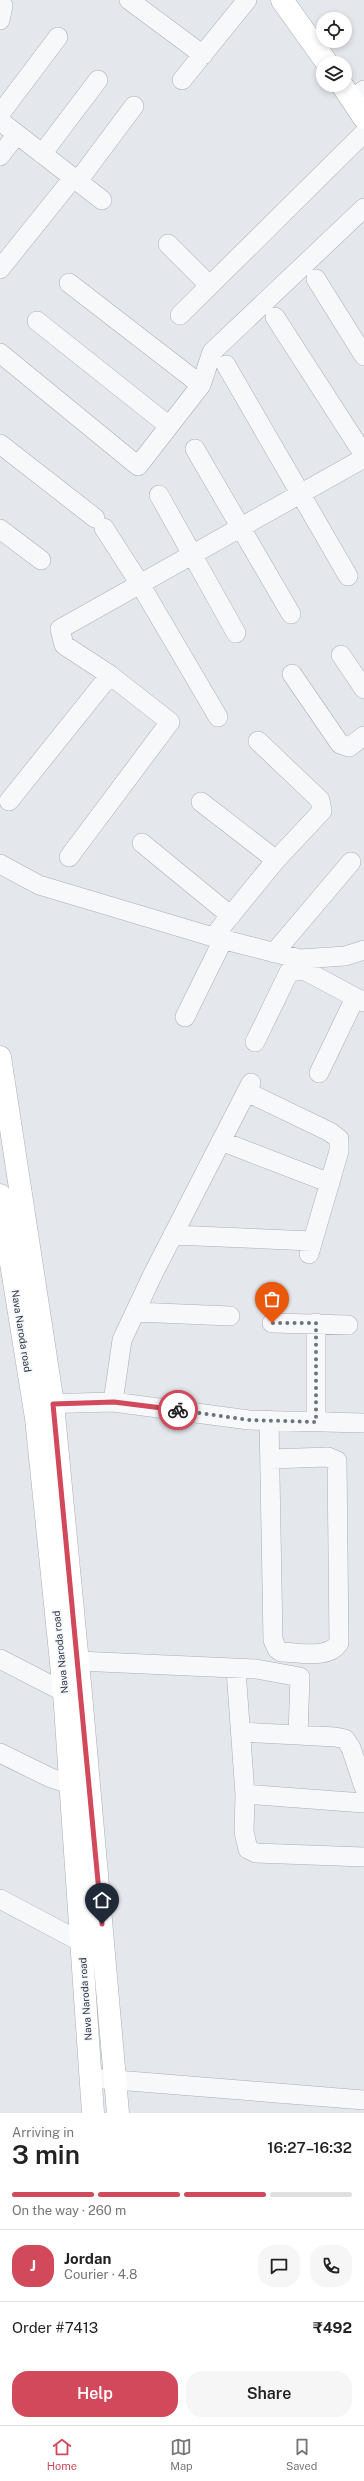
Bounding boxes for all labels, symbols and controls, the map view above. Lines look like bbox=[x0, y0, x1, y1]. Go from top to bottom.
map controls bbox=[316, 12, 352, 92]
button: locate bbox=[316, 12, 352, 48]
button: layers bbox=[316, 56, 352, 92]
pin bbox=[255, 1282, 289, 1323]
icon: bag bbox=[261, 1288, 283, 1310]
street label: Nava Naroda road bbox=[10, 1289, 34, 1373]
courier bbox=[158, 1390, 198, 1430]
icon: bike bbox=[167, 1399, 189, 1421]
street label: Nava Naroda road bbox=[50, 1610, 70, 1694]
pin bbox=[85, 1883, 119, 1924]
icon: home bbox=[91, 1889, 113, 1911]
street label: Nava Naroda road bbox=[76, 1957, 94, 2041]
text: Arriving in bbox=[12, 2125, 74, 2140]
text: 3 min bbox=[12, 2139, 80, 2170]
text: 16:27–16:32 bbox=[267, 2139, 352, 2156]
text: On the way · 260 m bbox=[12, 2203, 126, 2218]
button: chat bbox=[258, 2245, 300, 2287]
button: phone bbox=[310, 2245, 352, 2287]
text: Jordan bbox=[64, 2250, 111, 2267]
text: J bbox=[30, 2257, 36, 2274]
text: Courier · 4.8 bbox=[64, 2267, 137, 2282]
text: Order #7413 bbox=[12, 2319, 98, 2336]
text: ₹492 bbox=[313, 2319, 352, 2336]
button: Help bbox=[12, 2371, 178, 2417]
button: Share bbox=[186, 2371, 352, 2417]
tab: Home bbox=[47, 2436, 77, 2472]
tab: Map bbox=[170, 2436, 193, 2472]
tab: Saved bbox=[286, 2436, 317, 2472]

